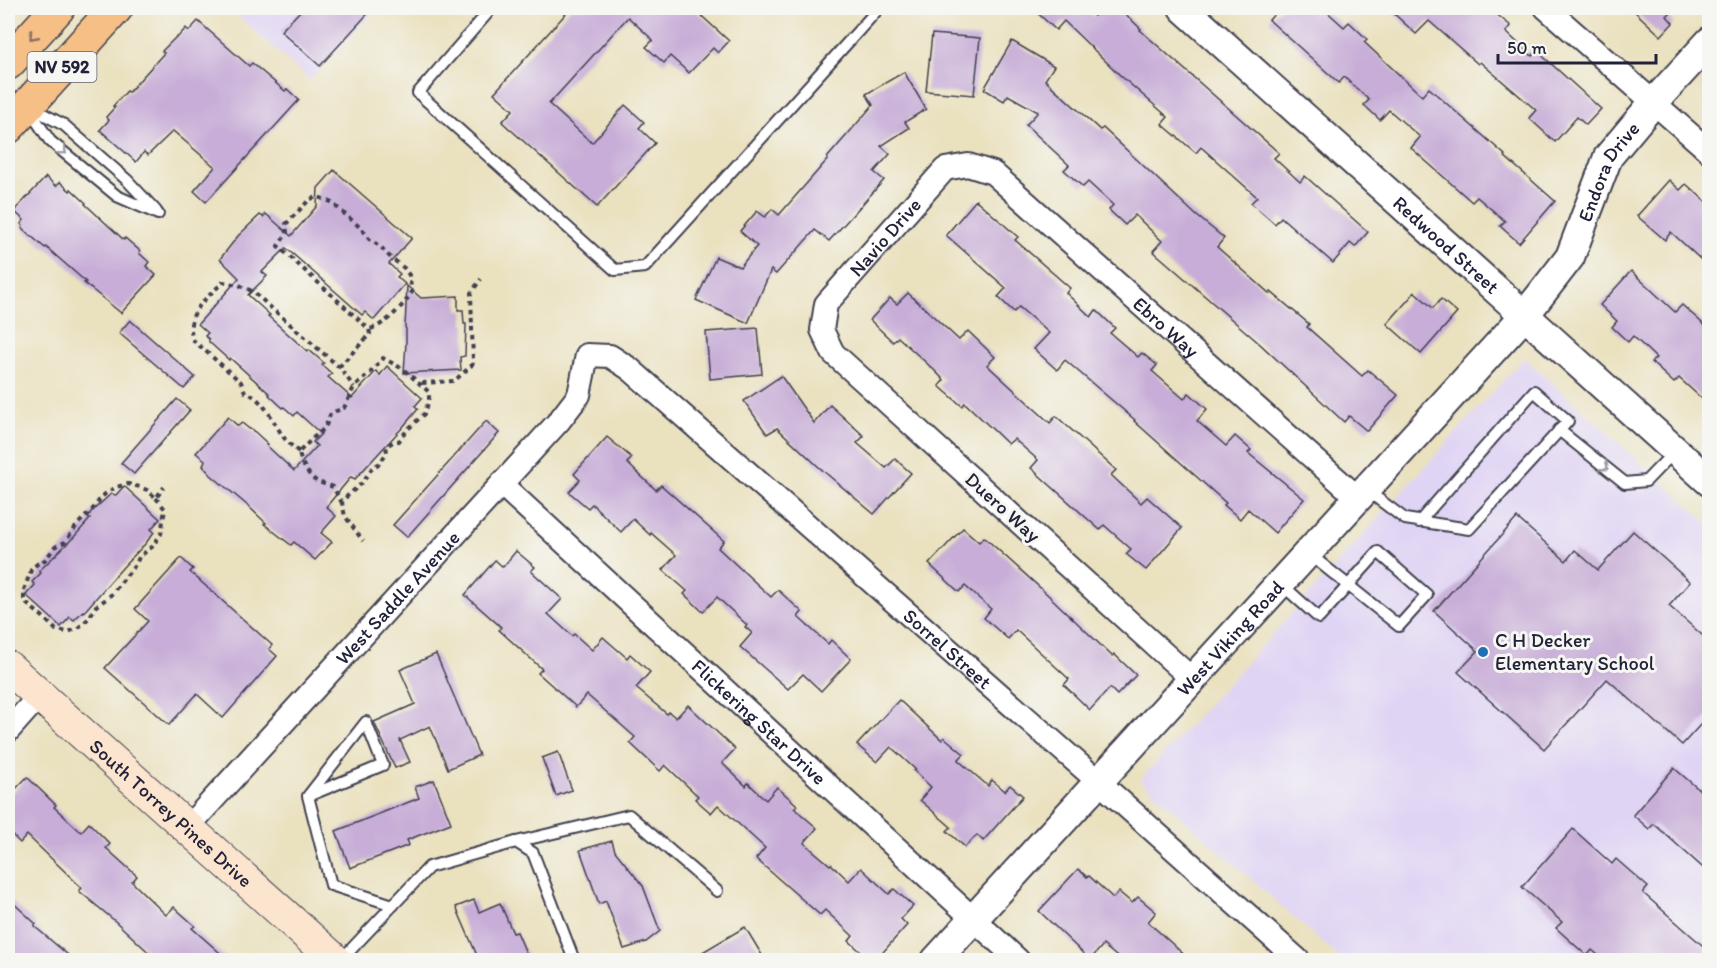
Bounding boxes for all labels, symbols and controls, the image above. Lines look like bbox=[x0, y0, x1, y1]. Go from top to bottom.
scale bar bbox=[1498, 27, 1656, 65]
one-way arrow bbox=[29, 29, 40, 39]
text: 50 m bbox=[1507, 37, 1547, 59]
road number: NV 592 bbox=[28, 52, 97, 82]
street label: Endora Drive bbox=[1573, 117, 1644, 225]
one-way arrow bbox=[56, 144, 67, 155]
street label: Redwood Street bbox=[1388, 191, 1504, 299]
street label: Navio Drive bbox=[844, 193, 926, 281]
street label: Ebro Way bbox=[1128, 291, 1204, 363]
one-way arrow bbox=[1598, 459, 1609, 470]
street label: Duero Way bbox=[960, 467, 1046, 548]
street label: West Saddle Avenue bbox=[330, 526, 465, 670]
street label: West Viking Road bbox=[1171, 575, 1289, 701]
street label: Sorrel Street bbox=[898, 603, 997, 694]
place label: C H Decker Elementary School bbox=[1495, 628, 1655, 675]
marker: C H Decker Elementary School bbox=[1476, 645, 1490, 659]
street label: Flickering Star Drive bbox=[687, 654, 832, 790]
street label: South Torrey Pines Drive bbox=[85, 734, 257, 892]

